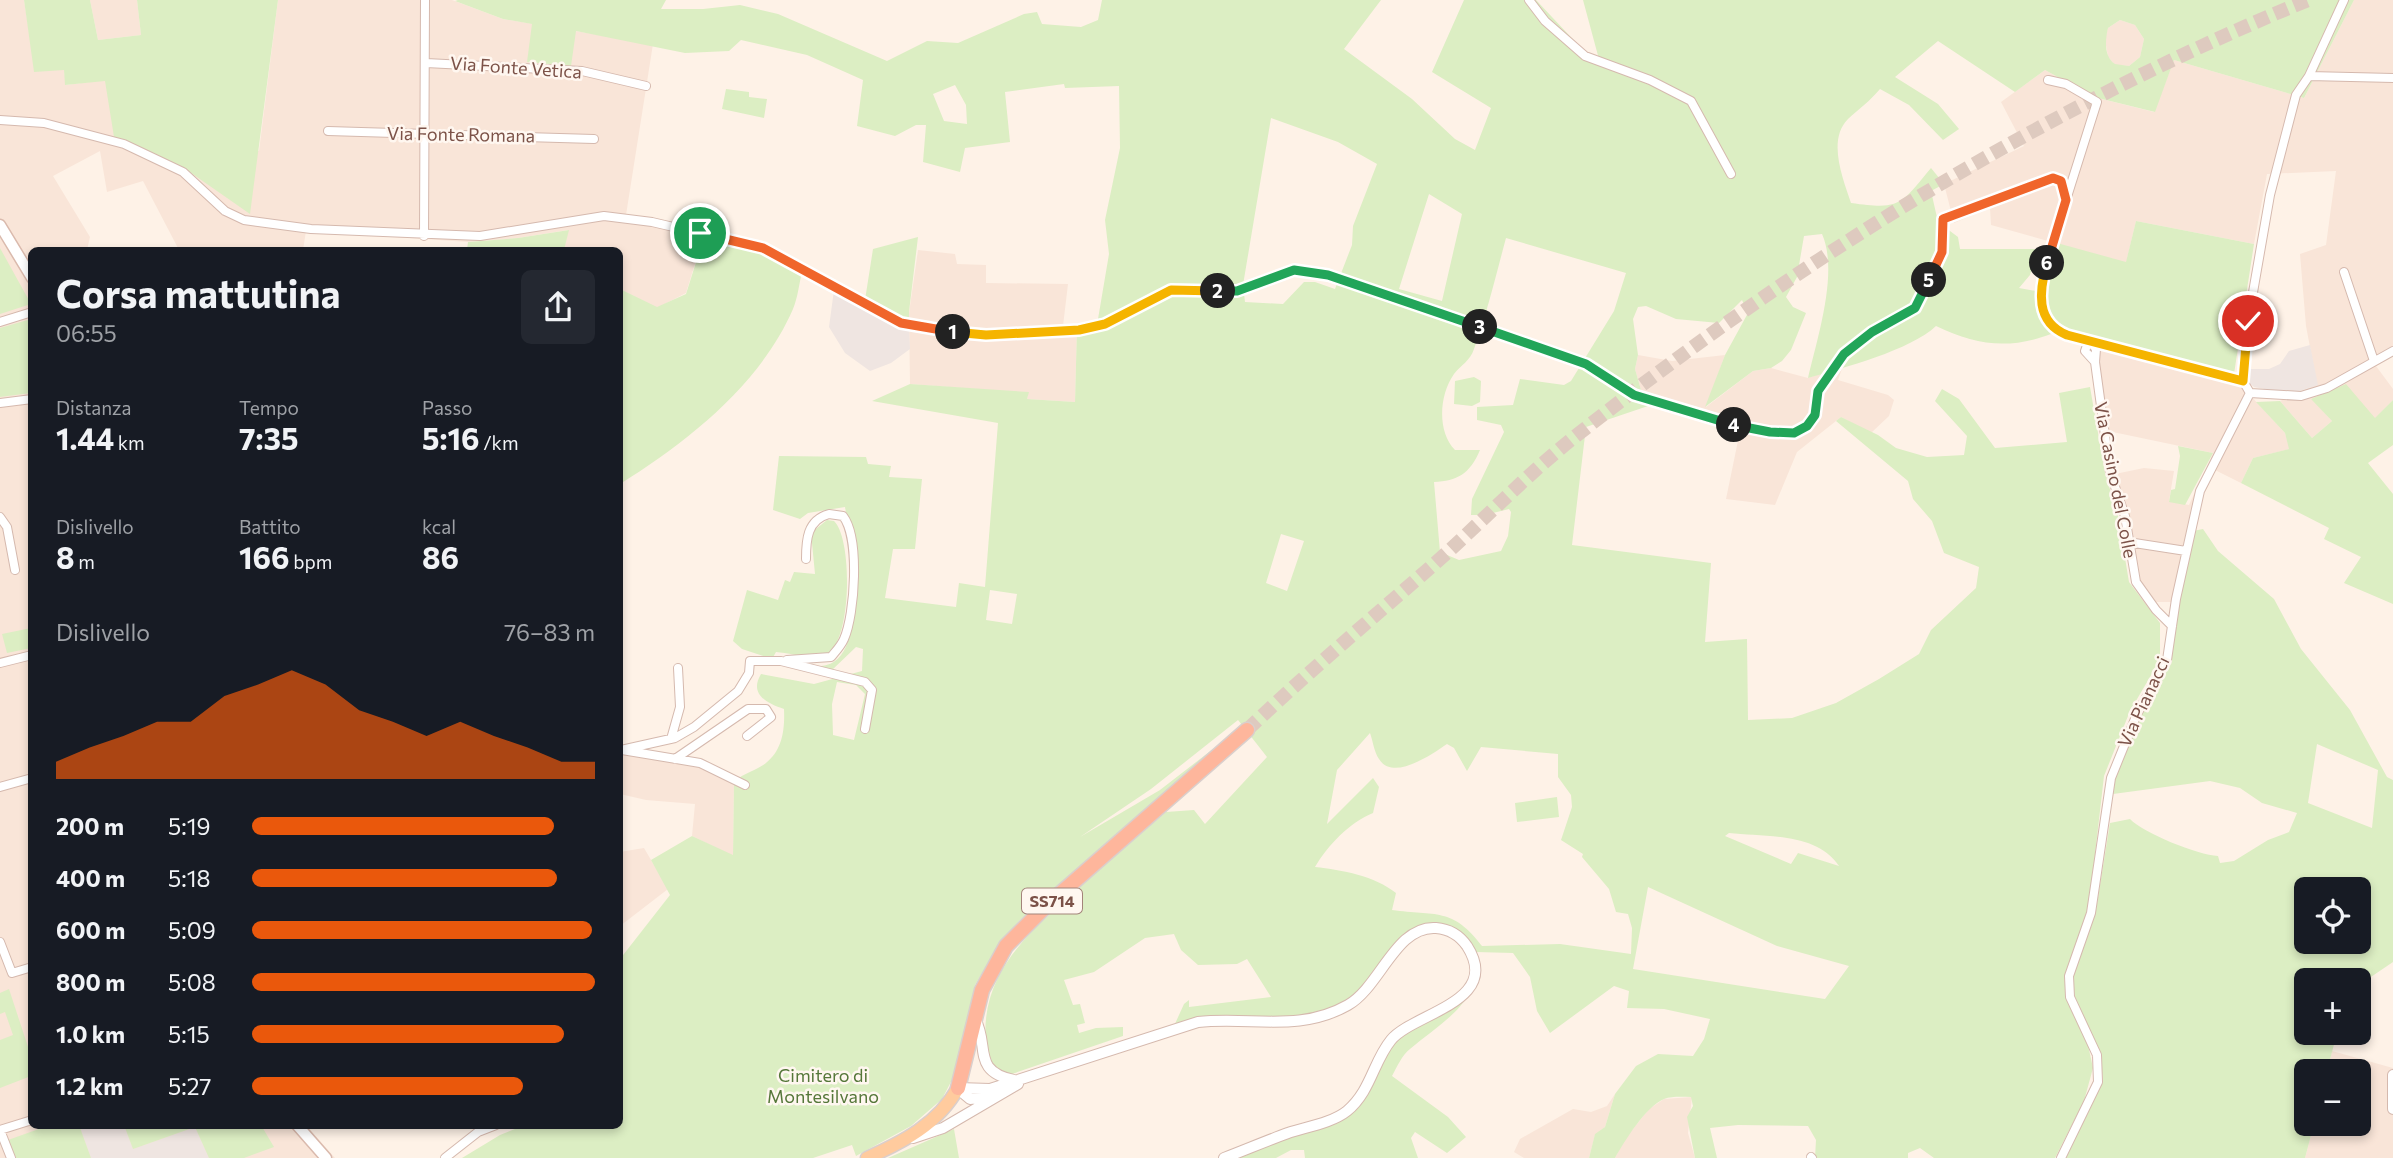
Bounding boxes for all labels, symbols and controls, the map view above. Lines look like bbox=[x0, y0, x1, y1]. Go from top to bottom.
street label: Via Fonte Vetica bbox=[450, 51, 583, 83]
street label: Via Fonte Romana bbox=[387, 122, 535, 146]
pin bbox=[670, 203, 730, 263]
icon: arrive bbox=[681, 214, 719, 252]
pin: 6 bbox=[2030, 246, 2064, 280]
text: 6 bbox=[2041, 251, 2052, 274]
pin: 5 bbox=[1912, 262, 1946, 298]
text: 5 bbox=[1923, 268, 1934, 291]
text: Corsa mattutina bbox=[56, 269, 340, 316]
button: share bbox=[521, 270, 595, 344]
pin: 2 bbox=[1200, 274, 1236, 308]
text: 2 bbox=[1212, 279, 1223, 302]
pin bbox=[2218, 291, 2278, 351]
icon: check bbox=[2229, 302, 2267, 340]
pin: 3 bbox=[1462, 310, 1498, 344]
pin: 1 bbox=[936, 314, 970, 350]
text: 3 bbox=[1474, 315, 1485, 338]
text: 06:55 bbox=[56, 319, 117, 347]
text: 1 bbox=[948, 320, 957, 343]
text: Distanza bbox=[56, 396, 131, 419]
text: Tempo bbox=[239, 396, 299, 419]
text: Passo bbox=[422, 396, 472, 419]
street label: Via Casino del Colle bbox=[2090, 400, 2142, 560]
pin: 4 bbox=[1716, 408, 1752, 442]
text: 4 bbox=[1728, 413, 1739, 436]
text: 1.44 bbox=[56, 419, 114, 456]
text: 7:35 bbox=[239, 419, 298, 456]
text: 5:16 bbox=[422, 419, 480, 456]
text: km bbox=[114, 431, 145, 454]
text: /km bbox=[480, 431, 519, 454]
text: Dislivello bbox=[56, 515, 134, 538]
text: Battito bbox=[239, 515, 301, 538]
text: kcal bbox=[422, 515, 456, 538]
text: 8 bbox=[56, 538, 75, 575]
text: 166 bbox=[239, 538, 290, 575]
text: 86 bbox=[422, 538, 459, 575]
text: m bbox=[75, 550, 95, 573]
text: bpm bbox=[290, 550, 332, 573]
text: Dislivello bbox=[56, 618, 150, 646]
text: 76–83 m bbox=[504, 618, 595, 646]
street label: Via Pianacci bbox=[2113, 653, 2174, 750]
text: 200 m bbox=[56, 812, 124, 840]
text: 5:19 bbox=[168, 812, 210, 840]
text: 400 m bbox=[56, 864, 125, 892]
text: 5:18 bbox=[168, 864, 210, 892]
map controls bbox=[2294, 877, 2371, 1136]
button: locate bbox=[2294, 877, 2371, 954]
road number: SS714 bbox=[1022, 888, 1082, 914]
text: 600 m bbox=[56, 916, 125, 944]
text: 5:09 bbox=[168, 916, 216, 944]
text: 800 m bbox=[56, 968, 125, 996]
text: 5:08 bbox=[168, 968, 216, 996]
button: + bbox=[2294, 968, 2371, 1045]
text: 1.0 km bbox=[56, 1020, 125, 1048]
text: 5:15 bbox=[168, 1020, 210, 1048]
button: − bbox=[2294, 1059, 2371, 1136]
park label: Cimitero di Montesilvano bbox=[767, 1064, 879, 1107]
text: 1.2 km bbox=[56, 1072, 123, 1100]
text: 5:27 bbox=[168, 1072, 211, 1100]

